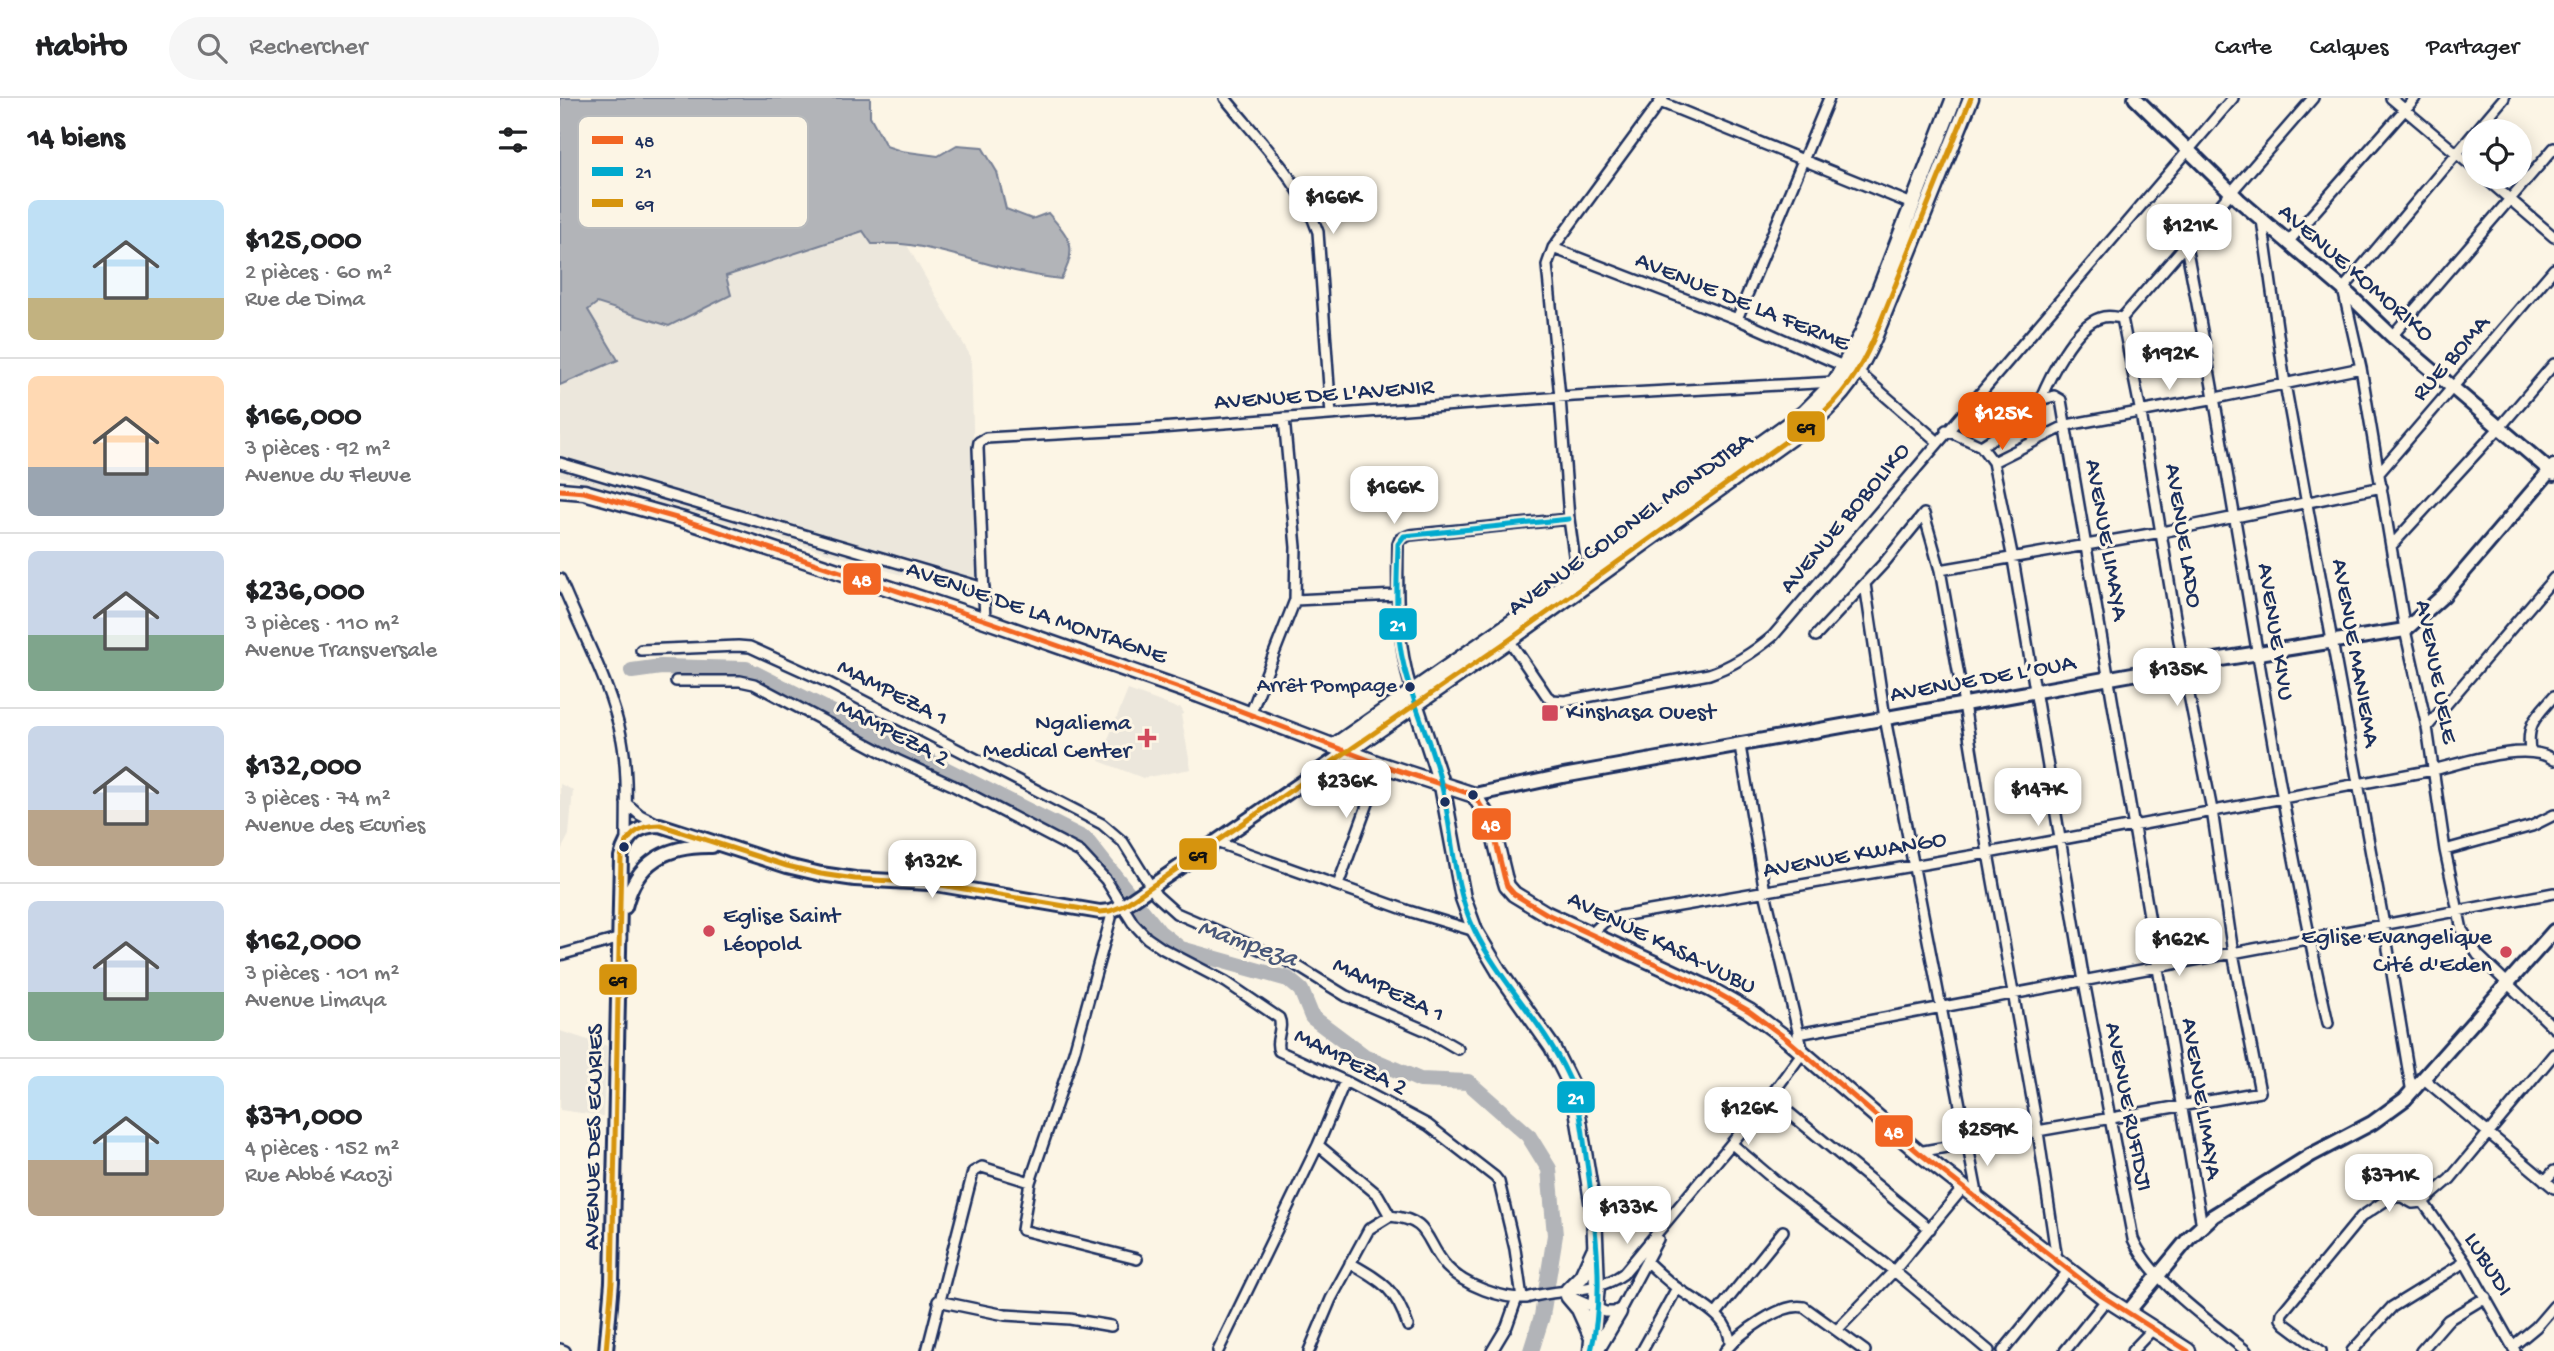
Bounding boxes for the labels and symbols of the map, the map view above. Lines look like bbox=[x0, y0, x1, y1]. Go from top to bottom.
legend bbox=[578, 116, 808, 228]
text: 48 bbox=[635, 132, 654, 155]
text: 21 bbox=[635, 163, 652, 186]
pin: $166K bbox=[1284, 176, 1382, 236]
text: 69 bbox=[635, 195, 655, 218]
street label: AVENUE KOMORIKO bbox=[2271, 198, 2439, 350]
pin: $121K bbox=[2140, 204, 2238, 264]
street label: AVENUE DE LA FERME bbox=[1630, 247, 1855, 360]
street label: RUE BOMA bbox=[2407, 309, 2498, 408]
pin: $192K bbox=[2120, 332, 2218, 392]
street label: AVENUE DE L'AVENIR bbox=[1213, 374, 1436, 418]
pin: $125K bbox=[1953, 392, 2051, 452]
line badge: 69 bbox=[1786, 410, 1826, 443]
text: 69 bbox=[1796, 418, 1816, 441]
street label: AVENUE COLONEL MONDJIBA bbox=[1503, 425, 1761, 624]
street label: AVENUE BOBOLIKO bbox=[1774, 438, 1918, 600]
street label: AVENUE LIMAYA bbox=[2077, 457, 2134, 625]
street label: AVENUE LADO bbox=[2156, 462, 2208, 610]
pin: $166K bbox=[1345, 466, 1443, 526]
street label: AVENUE DE LA MONTAGNE bbox=[902, 556, 1171, 673]
street label: AVENUE MANIEMA bbox=[2323, 557, 2385, 751]
street label: AVENUE KIVU bbox=[2249, 561, 2299, 703]
line badge: 48 bbox=[842, 562, 882, 596]
text: 48 bbox=[851, 571, 872, 594]
street label: AVENUE UELE bbox=[2407, 598, 2463, 747]
line badge: 21 bbox=[1378, 607, 1418, 641]
text: 21 bbox=[1390, 616, 1407, 639]
pin: $135K bbox=[2128, 648, 2226, 708]
street label: AVENUE DE L’OUA bbox=[1888, 649, 2080, 711]
street label: MAMPEZA 1 bbox=[832, 654, 952, 734]
place label: Arrêt Pompage bbox=[1257, 674, 1398, 700]
marker: Arrêt Pompage bbox=[1403, 680, 1417, 694]
street label: MAMPEZA 2 bbox=[831, 693, 953, 775]
place label: Kinshasa Ouest bbox=[1566, 699, 1718, 728]
marker: Kinshasa Ouest bbox=[1540, 703, 1560, 723]
place label: Ngaliema Medical Center bbox=[983, 710, 1134, 767]
marker: Ngaliema Medical Center bbox=[1137, 728, 1157, 748]
pin: $236K bbox=[1297, 760, 1395, 820]
pin: $147K bbox=[1989, 768, 2087, 828]
unlabelled marker bbox=[1466, 788, 1480, 802]
unlabelled marker bbox=[1438, 795, 1452, 809]
line badge: 48 bbox=[1471, 807, 1512, 841]
text: 48 bbox=[1480, 816, 1501, 839]
street label: AVENUE KWANGO bbox=[1761, 826, 1949, 886]
line badge: 69 bbox=[1178, 837, 1218, 871]
unlabelled marker bbox=[617, 840, 631, 854]
pin: $132K bbox=[883, 840, 981, 900]
text: 69 bbox=[1188, 846, 1208, 869]
street label: AVENUE KASA-VUBU bbox=[1562, 886, 1760, 1002]
place label: Eglise Saint Léopold bbox=[723, 903, 842, 960]
water label: Mampeza bbox=[1193, 914, 1302, 977]
pin: $162K bbox=[2130, 918, 2228, 978]
marker: Eglise Saint Léopold bbox=[701, 923, 717, 939]
place label: Eglise Evangelique Cité d'Eden bbox=[2301, 924, 2493, 981]
marker: Eglise Evangelique Cité d'Eden bbox=[2498, 944, 2514, 960]
street label: MAMPEZA 1 bbox=[1327, 952, 1449, 1030]
line badge: 69 bbox=[598, 963, 638, 996]
text: 69 bbox=[608, 971, 628, 994]
street label: AVENUE LIMAYA bbox=[2173, 1016, 2227, 1184]
street label: AVENUE RUFIDJI bbox=[2096, 1020, 2158, 1194]
street label: MAMPEZA 2 bbox=[1289, 1022, 1411, 1104]
street label: AVENUE DES ECURIES bbox=[579, 1023, 611, 1250]
line badge: 21 bbox=[1556, 1080, 1596, 1114]
pin: $126K bbox=[1699, 1088, 1797, 1147]
text: 21 bbox=[1568, 1089, 1585, 1112]
pin: $259K bbox=[1938, 1108, 2036, 1168]
line badge: 48 bbox=[1874, 1114, 1914, 1148]
text: 48 bbox=[1883, 1123, 1904, 1146]
pin: $371K bbox=[2340, 1154, 2438, 1214]
pin: $133K bbox=[1578, 1186, 1676, 1246]
street label: LUBUDI bbox=[2456, 1228, 2518, 1302]

